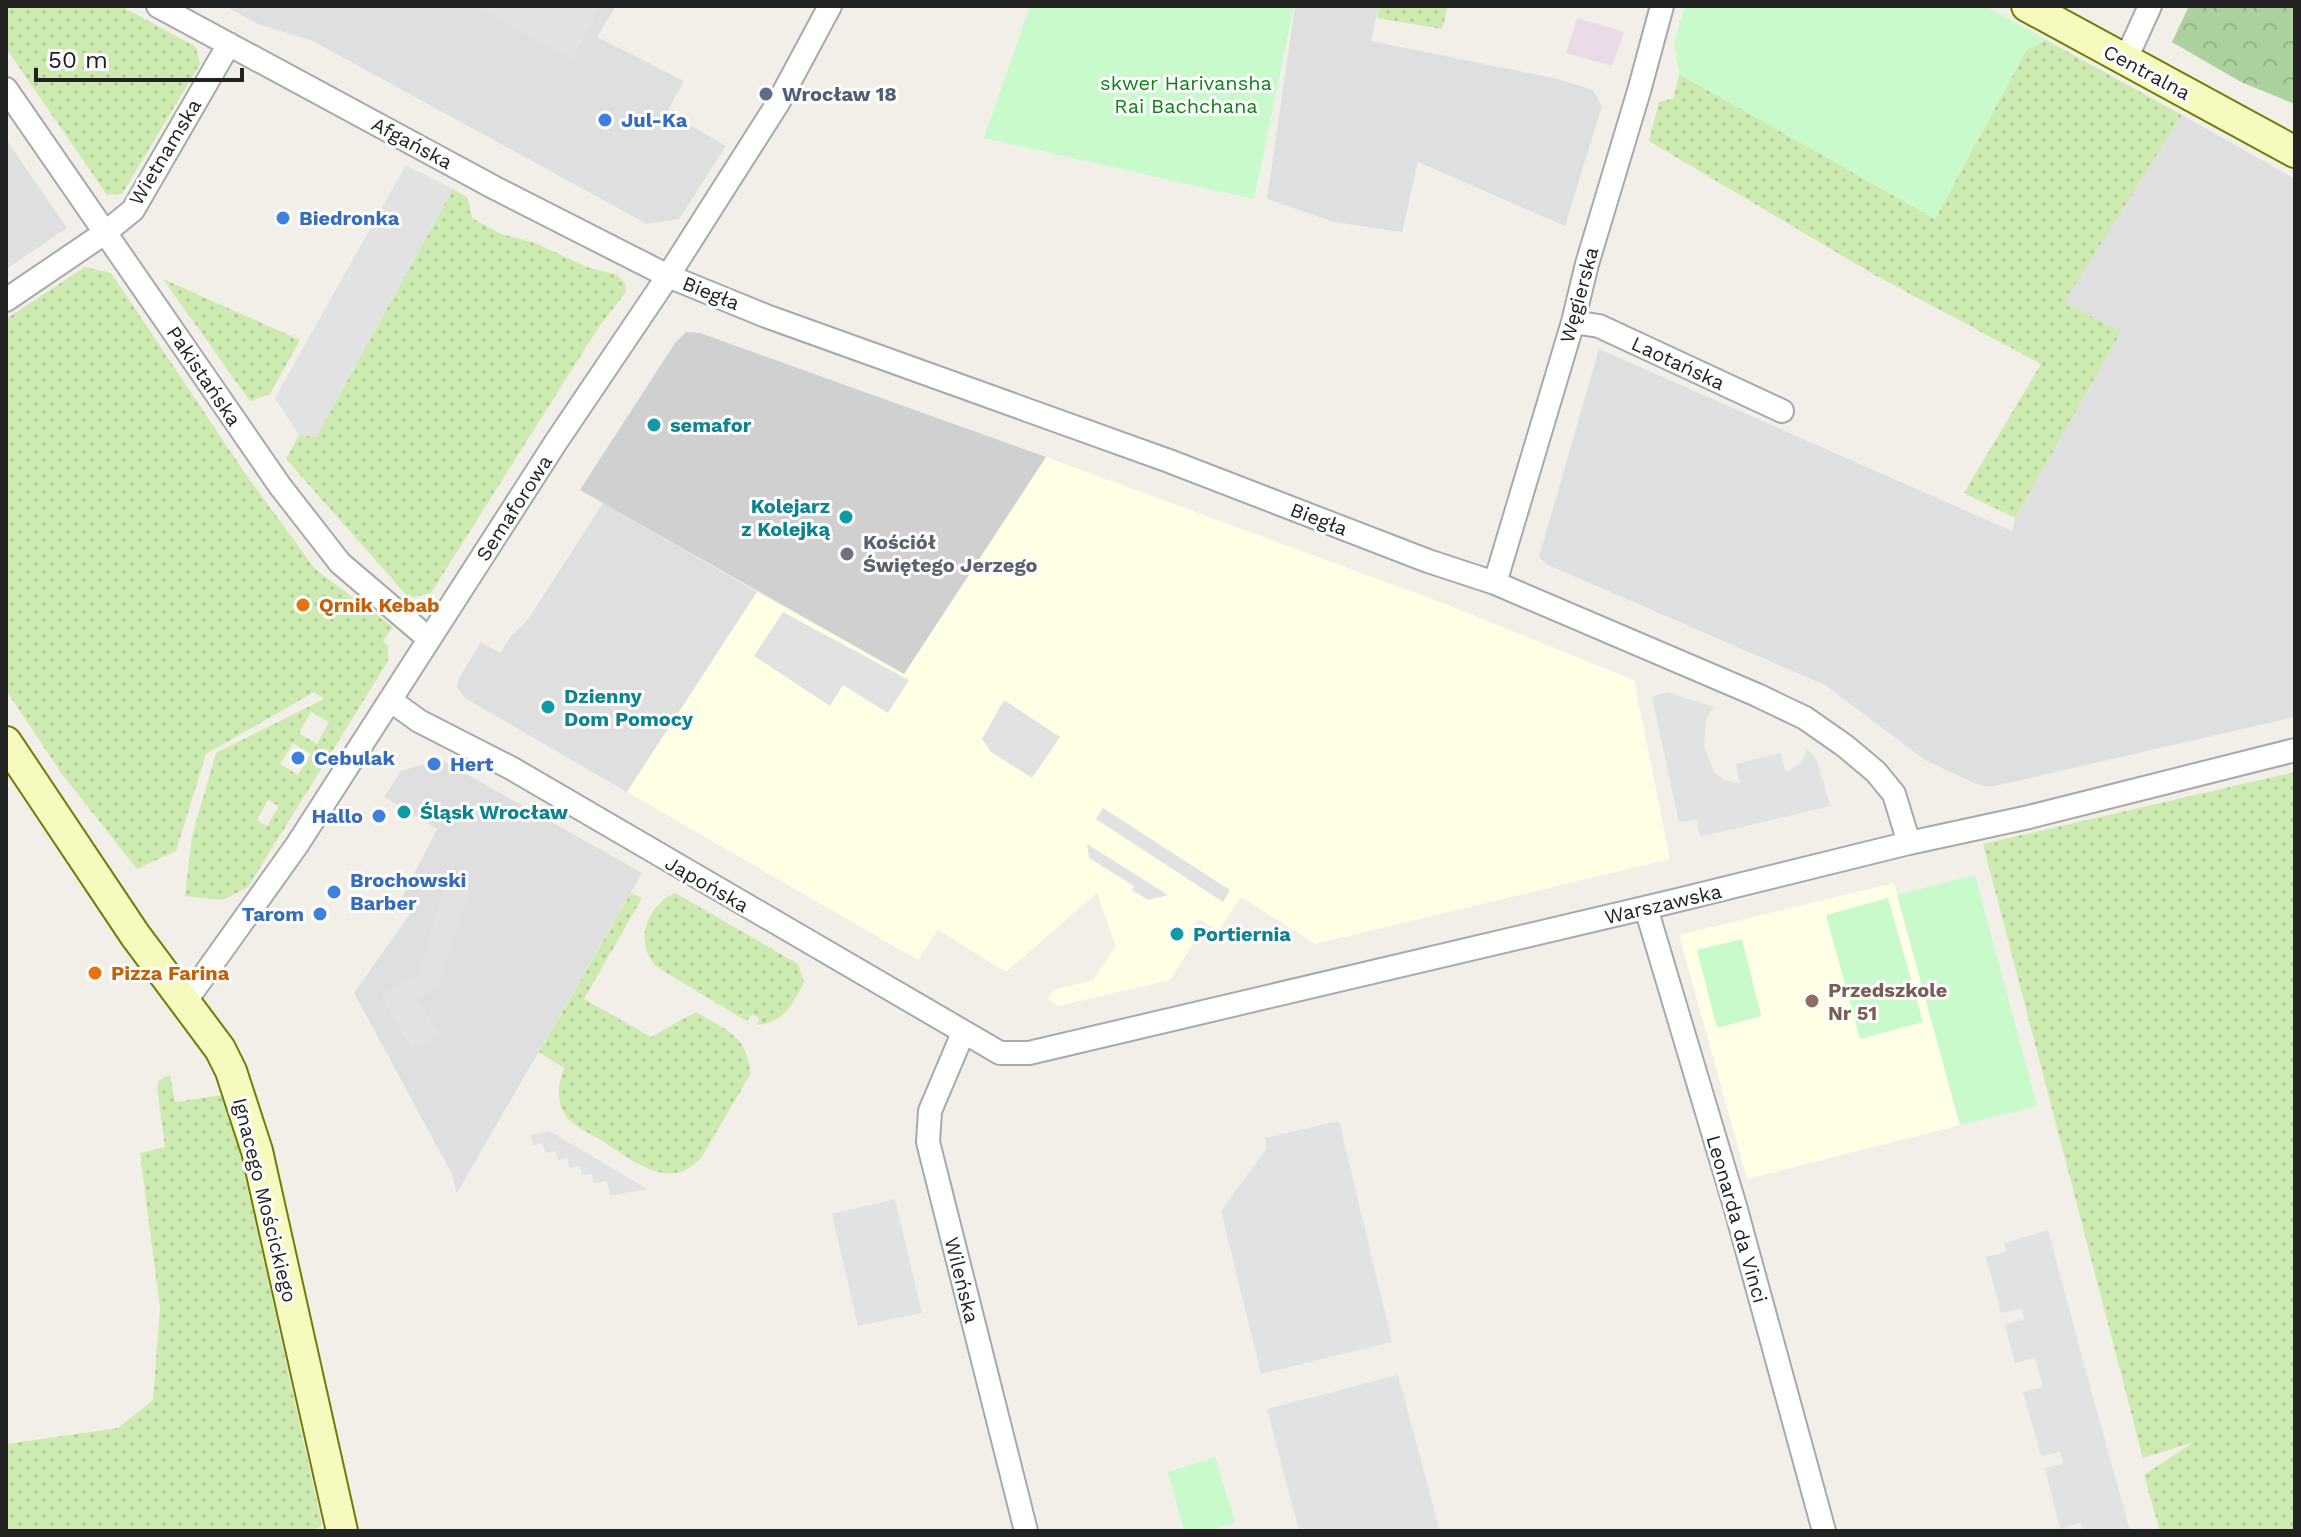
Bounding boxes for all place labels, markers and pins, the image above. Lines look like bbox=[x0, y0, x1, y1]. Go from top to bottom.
place label: Wrocław 18 bbox=[782, 82, 897, 106]
marker: Wrocław 18 bbox=[757, 85, 775, 103]
place label: Jul-Ka bbox=[621, 108, 688, 132]
marker: Jul-Ka bbox=[596, 111, 614, 129]
place label: Biedronka bbox=[299, 206, 400, 230]
marker: Biedronka bbox=[274, 209, 292, 227]
place label: semafor bbox=[670, 413, 752, 437]
marker: semafor bbox=[645, 416, 663, 434]
place label: Kolejarz z Kolejką bbox=[741, 494, 830, 541]
marker: Kolejarz z Kolejką bbox=[837, 508, 855, 526]
place label: Kościół Świętego Jerzego bbox=[863, 530, 1038, 577]
marker: Kościół Świętego Jerzego bbox=[838, 545, 856, 563]
place label: Qrnik Kebab bbox=[319, 593, 440, 617]
marker: Qrnik Kebab bbox=[294, 596, 312, 614]
place label: Dzienny Dom Pomocy bbox=[564, 684, 694, 731]
marker: Dzienny Dom Pomocy bbox=[539, 698, 557, 716]
place label: Cebulak bbox=[314, 746, 395, 770]
marker: Cebulak bbox=[289, 749, 307, 767]
place label: Hert bbox=[450, 752, 494, 776]
marker: Hert bbox=[425, 755, 443, 773]
place label: Śląsk Wrocław bbox=[420, 800, 568, 824]
marker: Śląsk Wrocław bbox=[395, 803, 413, 821]
place label: Hallo bbox=[312, 804, 363, 828]
marker: Hallo bbox=[370, 807, 388, 825]
place label: Brochowski Barber bbox=[350, 868, 466, 915]
marker: Brochowski Barber bbox=[325, 883, 343, 901]
place label: Tarom bbox=[242, 902, 304, 926]
marker: Tarom bbox=[311, 905, 329, 923]
place label: Portiernia bbox=[1193, 922, 1291, 946]
marker: Portiernia bbox=[1168, 925, 1186, 943]
place label: Pizza Farina bbox=[111, 961, 230, 985]
marker: Pizza Farina bbox=[86, 964, 104, 982]
place label: Przedszkole Nr 51 bbox=[1828, 978, 1947, 1025]
marker: Przedszkole Nr 51 bbox=[1803, 992, 1821, 1010]

